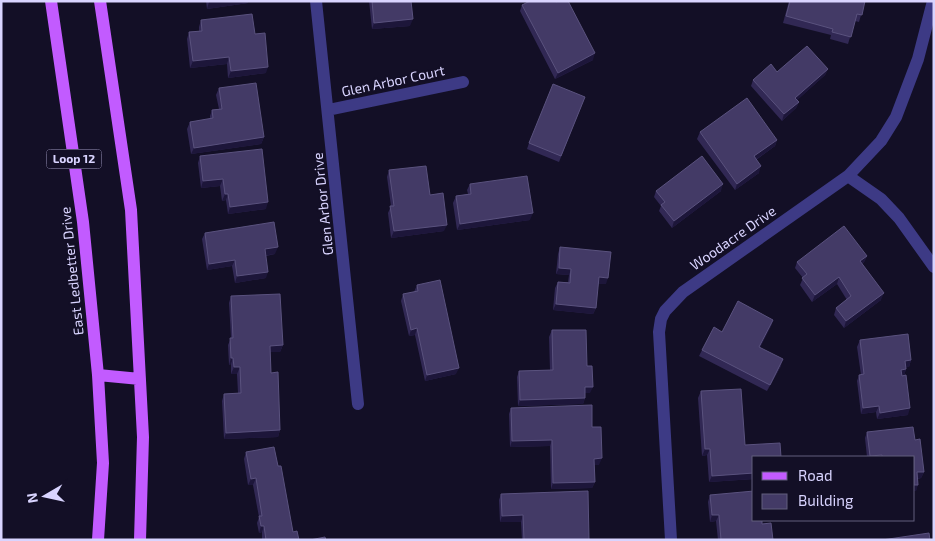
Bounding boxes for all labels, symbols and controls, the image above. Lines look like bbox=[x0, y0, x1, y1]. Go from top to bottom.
street label: Glen Arbor Court bbox=[340, 61, 446, 100]
road number: Loop 12 bbox=[46, 150, 102, 168]
street label: Glen Arbor Drive bbox=[309, 152, 336, 256]
street label: Woodacre Drive bbox=[687, 202, 779, 273]
street label: East Ledbetter Drive bbox=[56, 206, 87, 336]
legend bbox=[752, 456, 915, 521]
text: Road bbox=[798, 466, 833, 484]
north arrow bbox=[20, 471, 70, 521]
text: Building bbox=[798, 491, 854, 509]
text: N bbox=[22, 492, 41, 504]

